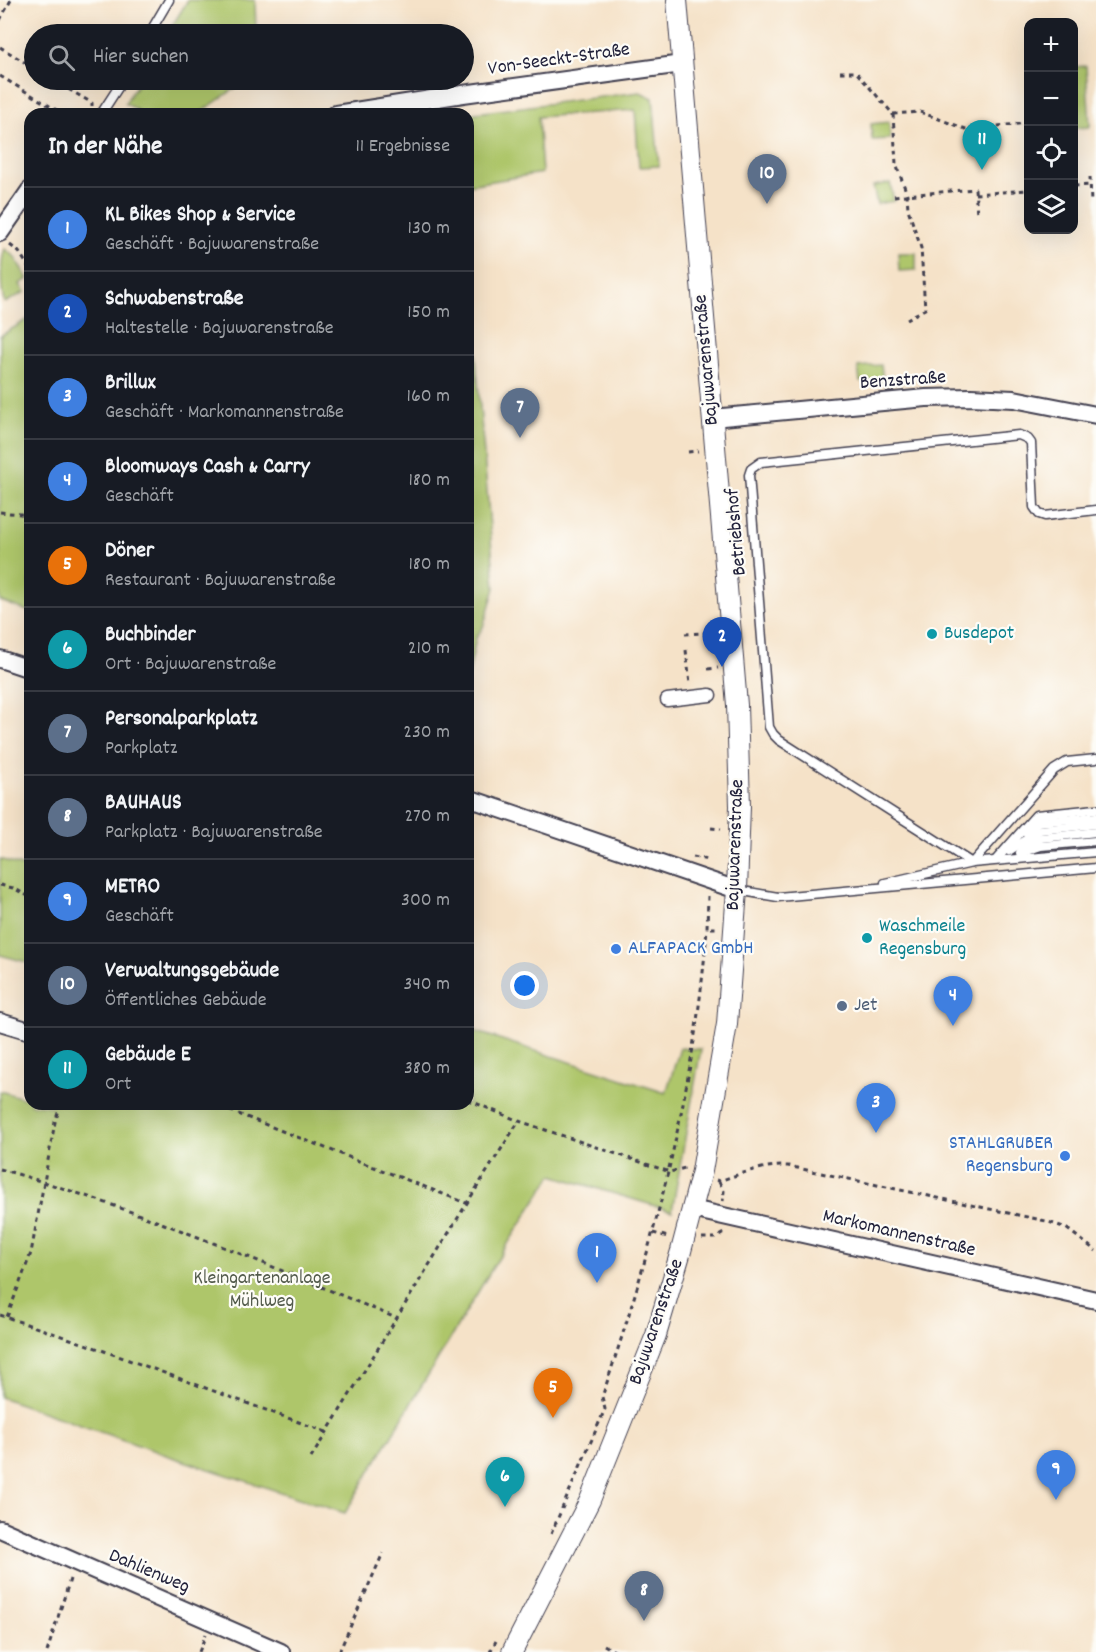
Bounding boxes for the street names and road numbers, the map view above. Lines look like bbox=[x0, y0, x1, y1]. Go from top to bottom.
street label: Von-Seeckt-Straße bbox=[486, 36, 632, 84]
street label: Bajuwarenstraße bbox=[687, 293, 727, 427]
street label: Benzstraße bbox=[859, 364, 947, 398]
street label: Betriebshof bbox=[719, 486, 755, 577]
street label: Bajuwarenstraße bbox=[720, 779, 752, 911]
street label: Markomannenstraße bbox=[820, 1203, 978, 1265]
street label: Bajuwarenstraße bbox=[622, 1255, 692, 1389]
street label: Dahlienweg bbox=[104, 1542, 194, 1602]

